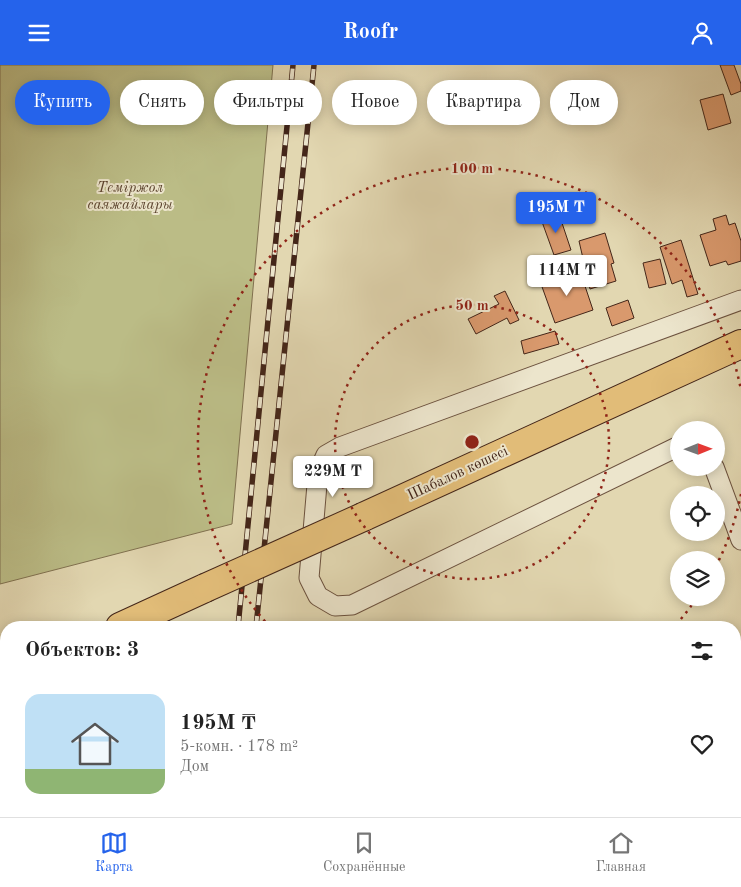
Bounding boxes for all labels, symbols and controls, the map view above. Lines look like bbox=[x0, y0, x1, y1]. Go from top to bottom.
icon: menu bbox=[25, 19, 53, 47]
icon: person bbox=[688, 19, 716, 47]
text: Roofr bbox=[343, 21, 398, 43]
chip: Купить bbox=[15, 80, 110, 125]
chip: Снять bbox=[120, 80, 204, 125]
chip: Фильтры bbox=[214, 80, 322, 125]
chip: Новое bbox=[332, 80, 417, 125]
chip: Квартира bbox=[427, 80, 540, 125]
chip: Дом bbox=[550, 80, 618, 125]
text: 100 m bbox=[451, 162, 493, 177]
park label: Теміржол саяжайлары bbox=[87, 181, 173, 213]
pin: 195M ₸ bbox=[515, 191, 597, 234]
text: 195M ₸ bbox=[527, 200, 585, 216]
pin: 114M ₸ bbox=[526, 255, 608, 297]
text: 114M ₸ bbox=[538, 263, 596, 279]
text: 50 m bbox=[455, 299, 489, 314]
north arrow bbox=[670, 421, 725, 476]
map controls bbox=[670, 421, 725, 606]
centre of rings bbox=[463, 433, 481, 451]
street label: Шабалов көшесі bbox=[405, 444, 511, 504]
pin: 229M ₸ bbox=[292, 455, 374, 498]
text: 229M ₸ bbox=[304, 464, 362, 480]
button: locate bbox=[670, 486, 725, 541]
button: layers bbox=[670, 551, 725, 606]
icon: filters bbox=[688, 637, 716, 665]
text: Объектов: 3 bbox=[25, 640, 139, 661]
text: 195M ₸ bbox=[180, 713, 256, 734]
icon: home bbox=[65, 714, 125, 774]
icon: heart bbox=[688, 730, 716, 758]
text: 5-комн. · 178 m² bbox=[180, 739, 298, 755]
text: Дом bbox=[180, 759, 209, 775]
tab: Карта bbox=[95, 829, 133, 876]
tab: Сохранённые bbox=[323, 829, 406, 876]
tab: Главная bbox=[596, 829, 646, 876]

